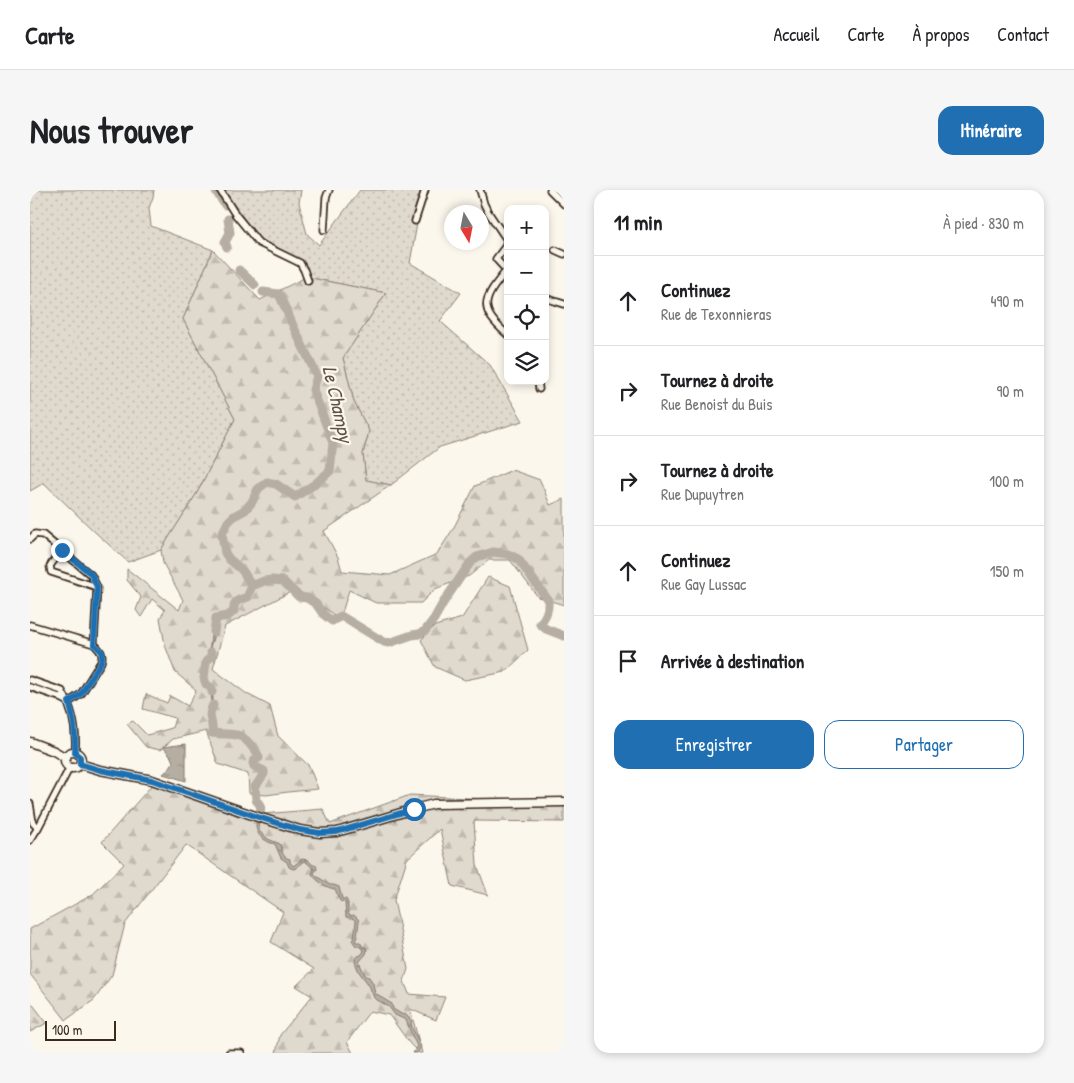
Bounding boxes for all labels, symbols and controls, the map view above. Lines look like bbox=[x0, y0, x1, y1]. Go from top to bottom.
text: Carte bbox=[25, 19, 75, 51]
text: Accueil bbox=[773, 22, 819, 47]
text: Carte bbox=[847, 22, 885, 47]
text: À propos bbox=[913, 22, 969, 47]
text: Contact bbox=[997, 22, 1049, 47]
button: Itinéraire bbox=[938, 106, 1044, 155]
text: Nous trouver bbox=[30, 107, 193, 154]
north arrow bbox=[444, 205, 489, 250]
map controls bbox=[504, 205, 549, 385]
button: + bbox=[504, 205, 549, 250]
text: 11 min bbox=[614, 208, 663, 237]
text: À pied · 830 m bbox=[943, 212, 1024, 234]
button: − bbox=[504, 250, 549, 295]
text: Continuez bbox=[661, 277, 730, 303]
icon: ahead bbox=[614, 287, 642, 315]
text: 490 m bbox=[990, 290, 1024, 312]
button: locate bbox=[504, 295, 549, 340]
text: Rue de Texonnieras bbox=[661, 303, 771, 325]
button: layers bbox=[504, 340, 549, 385]
water label: Le Champy bbox=[316, 363, 361, 448]
text: Tournez à droite bbox=[661, 367, 774, 393]
icon: right bbox=[614, 377, 642, 405]
text: 90 m bbox=[996, 380, 1024, 402]
text: Rue Benoist du Buis bbox=[661, 393, 772, 415]
text: Tournez à droite bbox=[661, 457, 774, 483]
icon: right bbox=[614, 467, 642, 495]
text: 100 m bbox=[989, 470, 1024, 492]
text: Rue Dupuytren bbox=[661, 483, 744, 505]
route end bbox=[51, 539, 74, 562]
text: Continuez bbox=[661, 547, 730, 573]
icon: ahead bbox=[614, 557, 642, 585]
text: 150 m bbox=[990, 560, 1024, 582]
text: Rue Gay Lussac bbox=[661, 573, 746, 595]
icon: arrive bbox=[614, 647, 642, 675]
text: Arrivée à destination bbox=[661, 648, 804, 674]
button: Enregistrer bbox=[614, 720, 814, 769]
button: Partager bbox=[824, 720, 1024, 769]
route start bbox=[403, 798, 426, 821]
scale bar bbox=[45, 1018, 116, 1041]
text: 100 m bbox=[52, 1020, 82, 1039]

